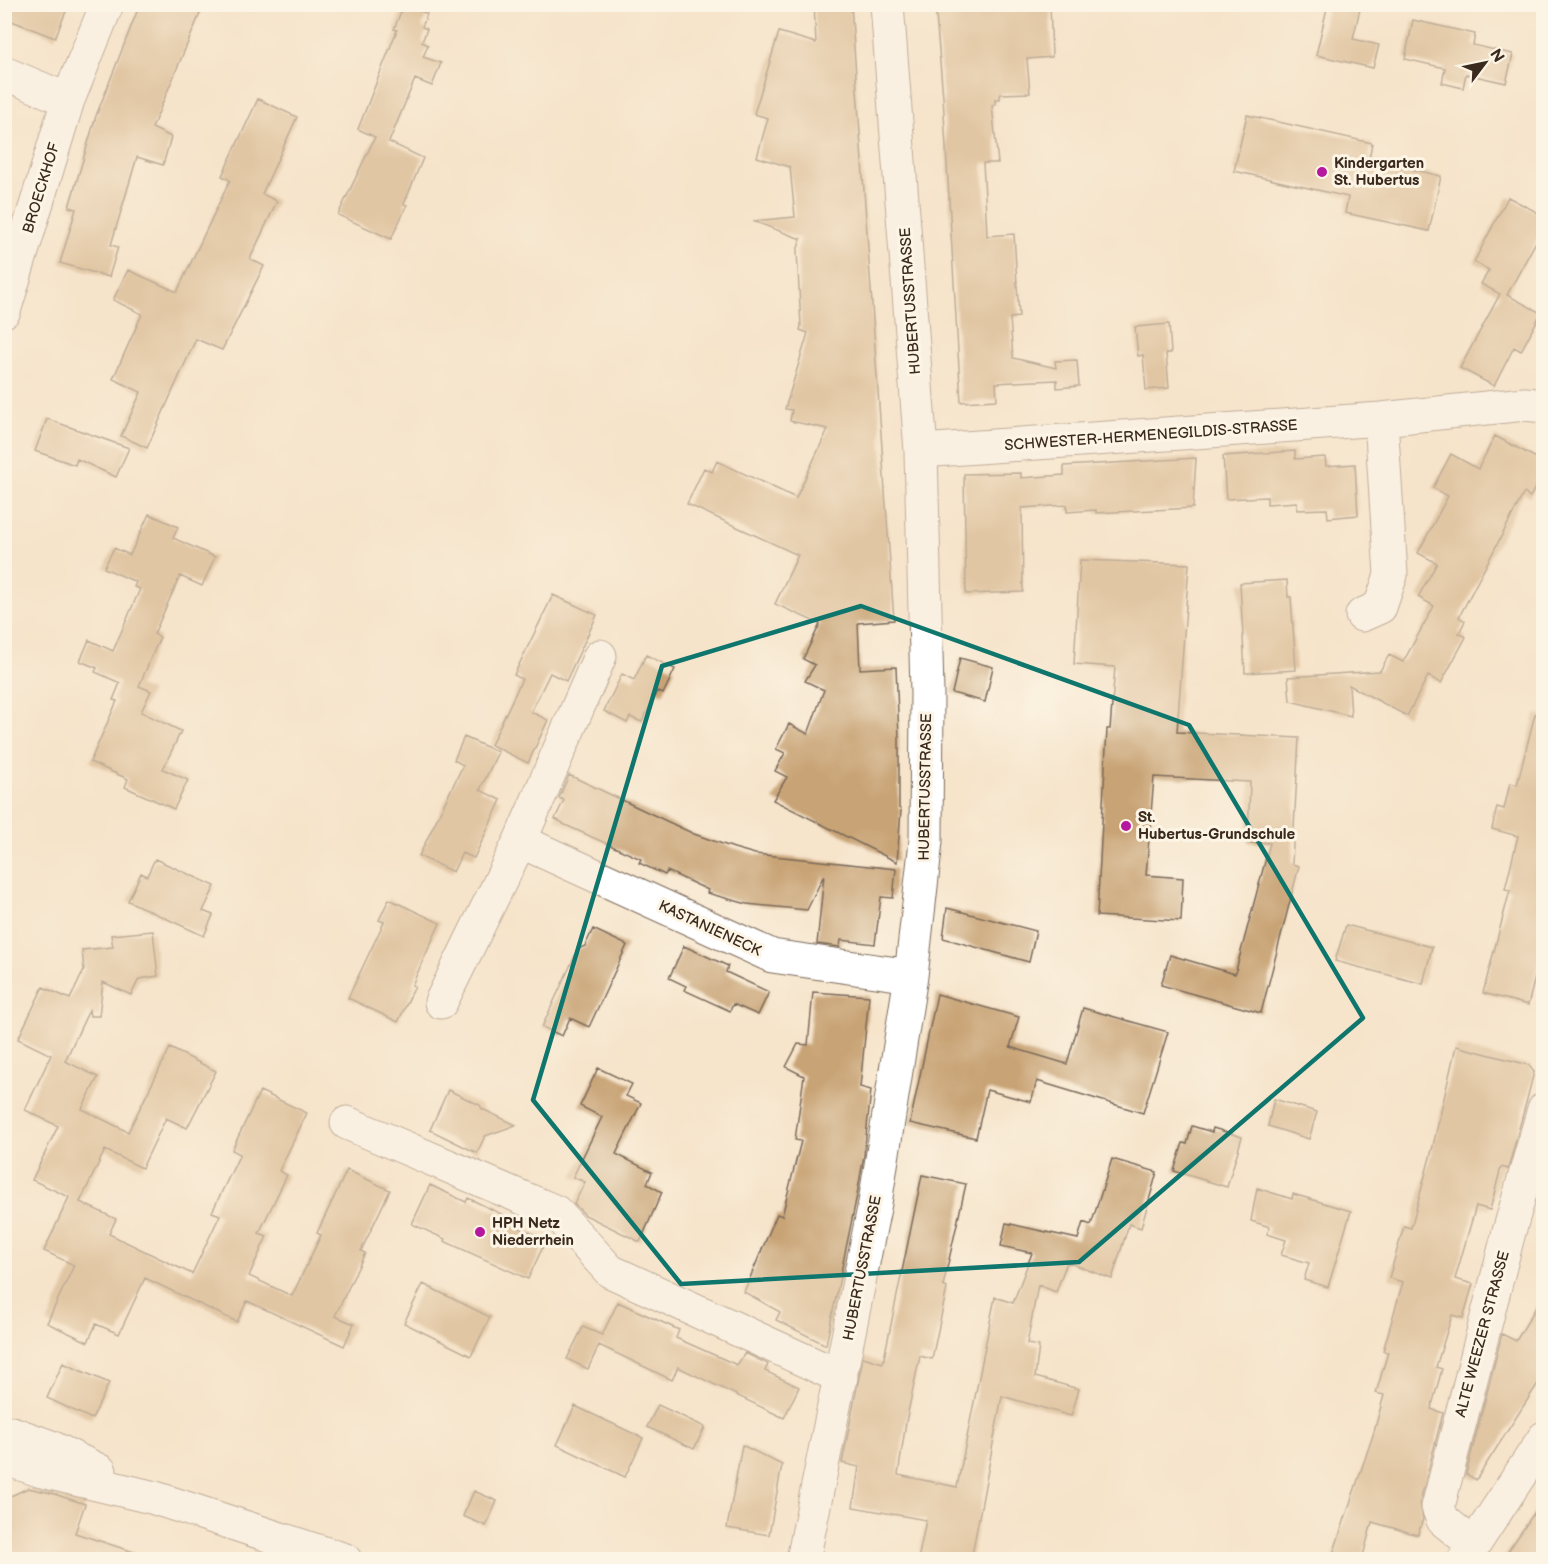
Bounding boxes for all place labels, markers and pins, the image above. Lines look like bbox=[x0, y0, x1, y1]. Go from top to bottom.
place label: Kindergarten St. Hubertus bbox=[1334, 154, 1424, 190]
marker: Kindergarten St. Hubertus bbox=[1315, 165, 1329, 179]
place label: St. Hubertus-Grundschule bbox=[1138, 808, 1296, 844]
marker: St. Hubertus-Grundschule bbox=[1119, 819, 1133, 833]
place label: HPH Netz Niederrhein bbox=[492, 1214, 574, 1250]
marker: HPH Netz Niederrhein bbox=[473, 1225, 487, 1239]

